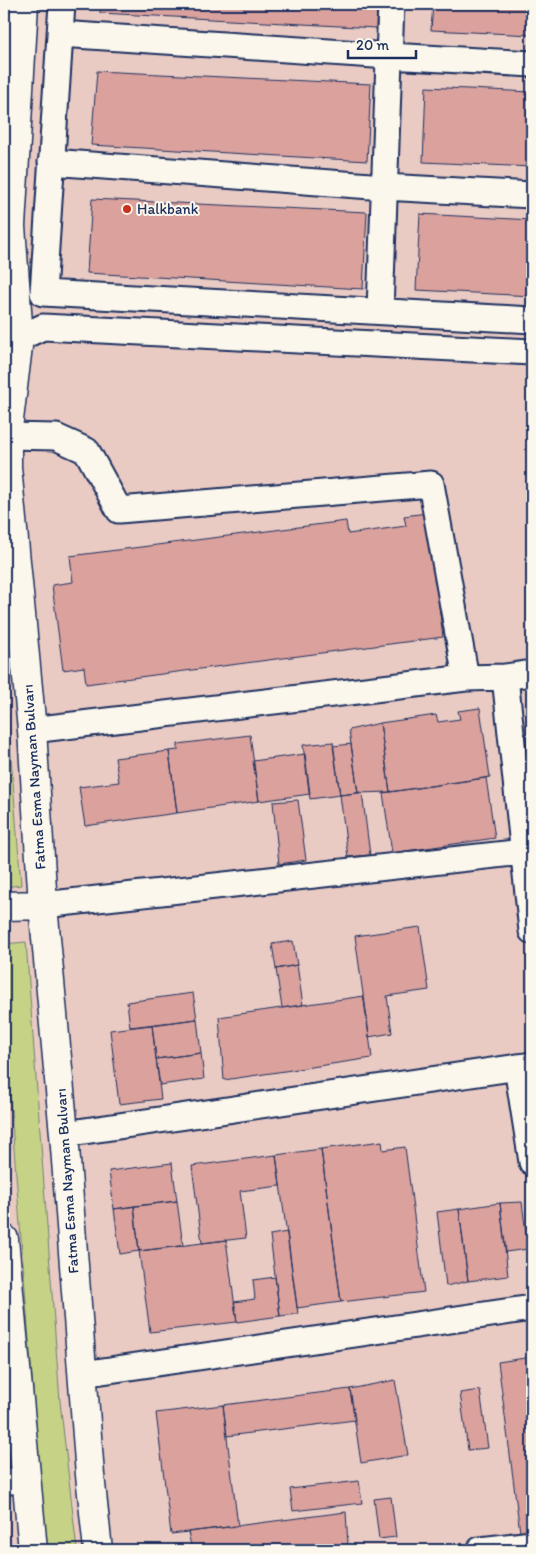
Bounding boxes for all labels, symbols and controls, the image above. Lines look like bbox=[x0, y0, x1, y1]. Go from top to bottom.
scale bar bbox=[348, 28, 416, 60]
text: 20 m bbox=[356, 36, 390, 54]
place label: Halkbank bbox=[137, 200, 199, 218]
marker: Halkbank bbox=[121, 203, 133, 215]
street label: Fatma Esma Nayman Bulvarı bbox=[19, 684, 49, 870]
street label: Fatma Esma Nayman Bulvarı bbox=[52, 1088, 82, 1274]

